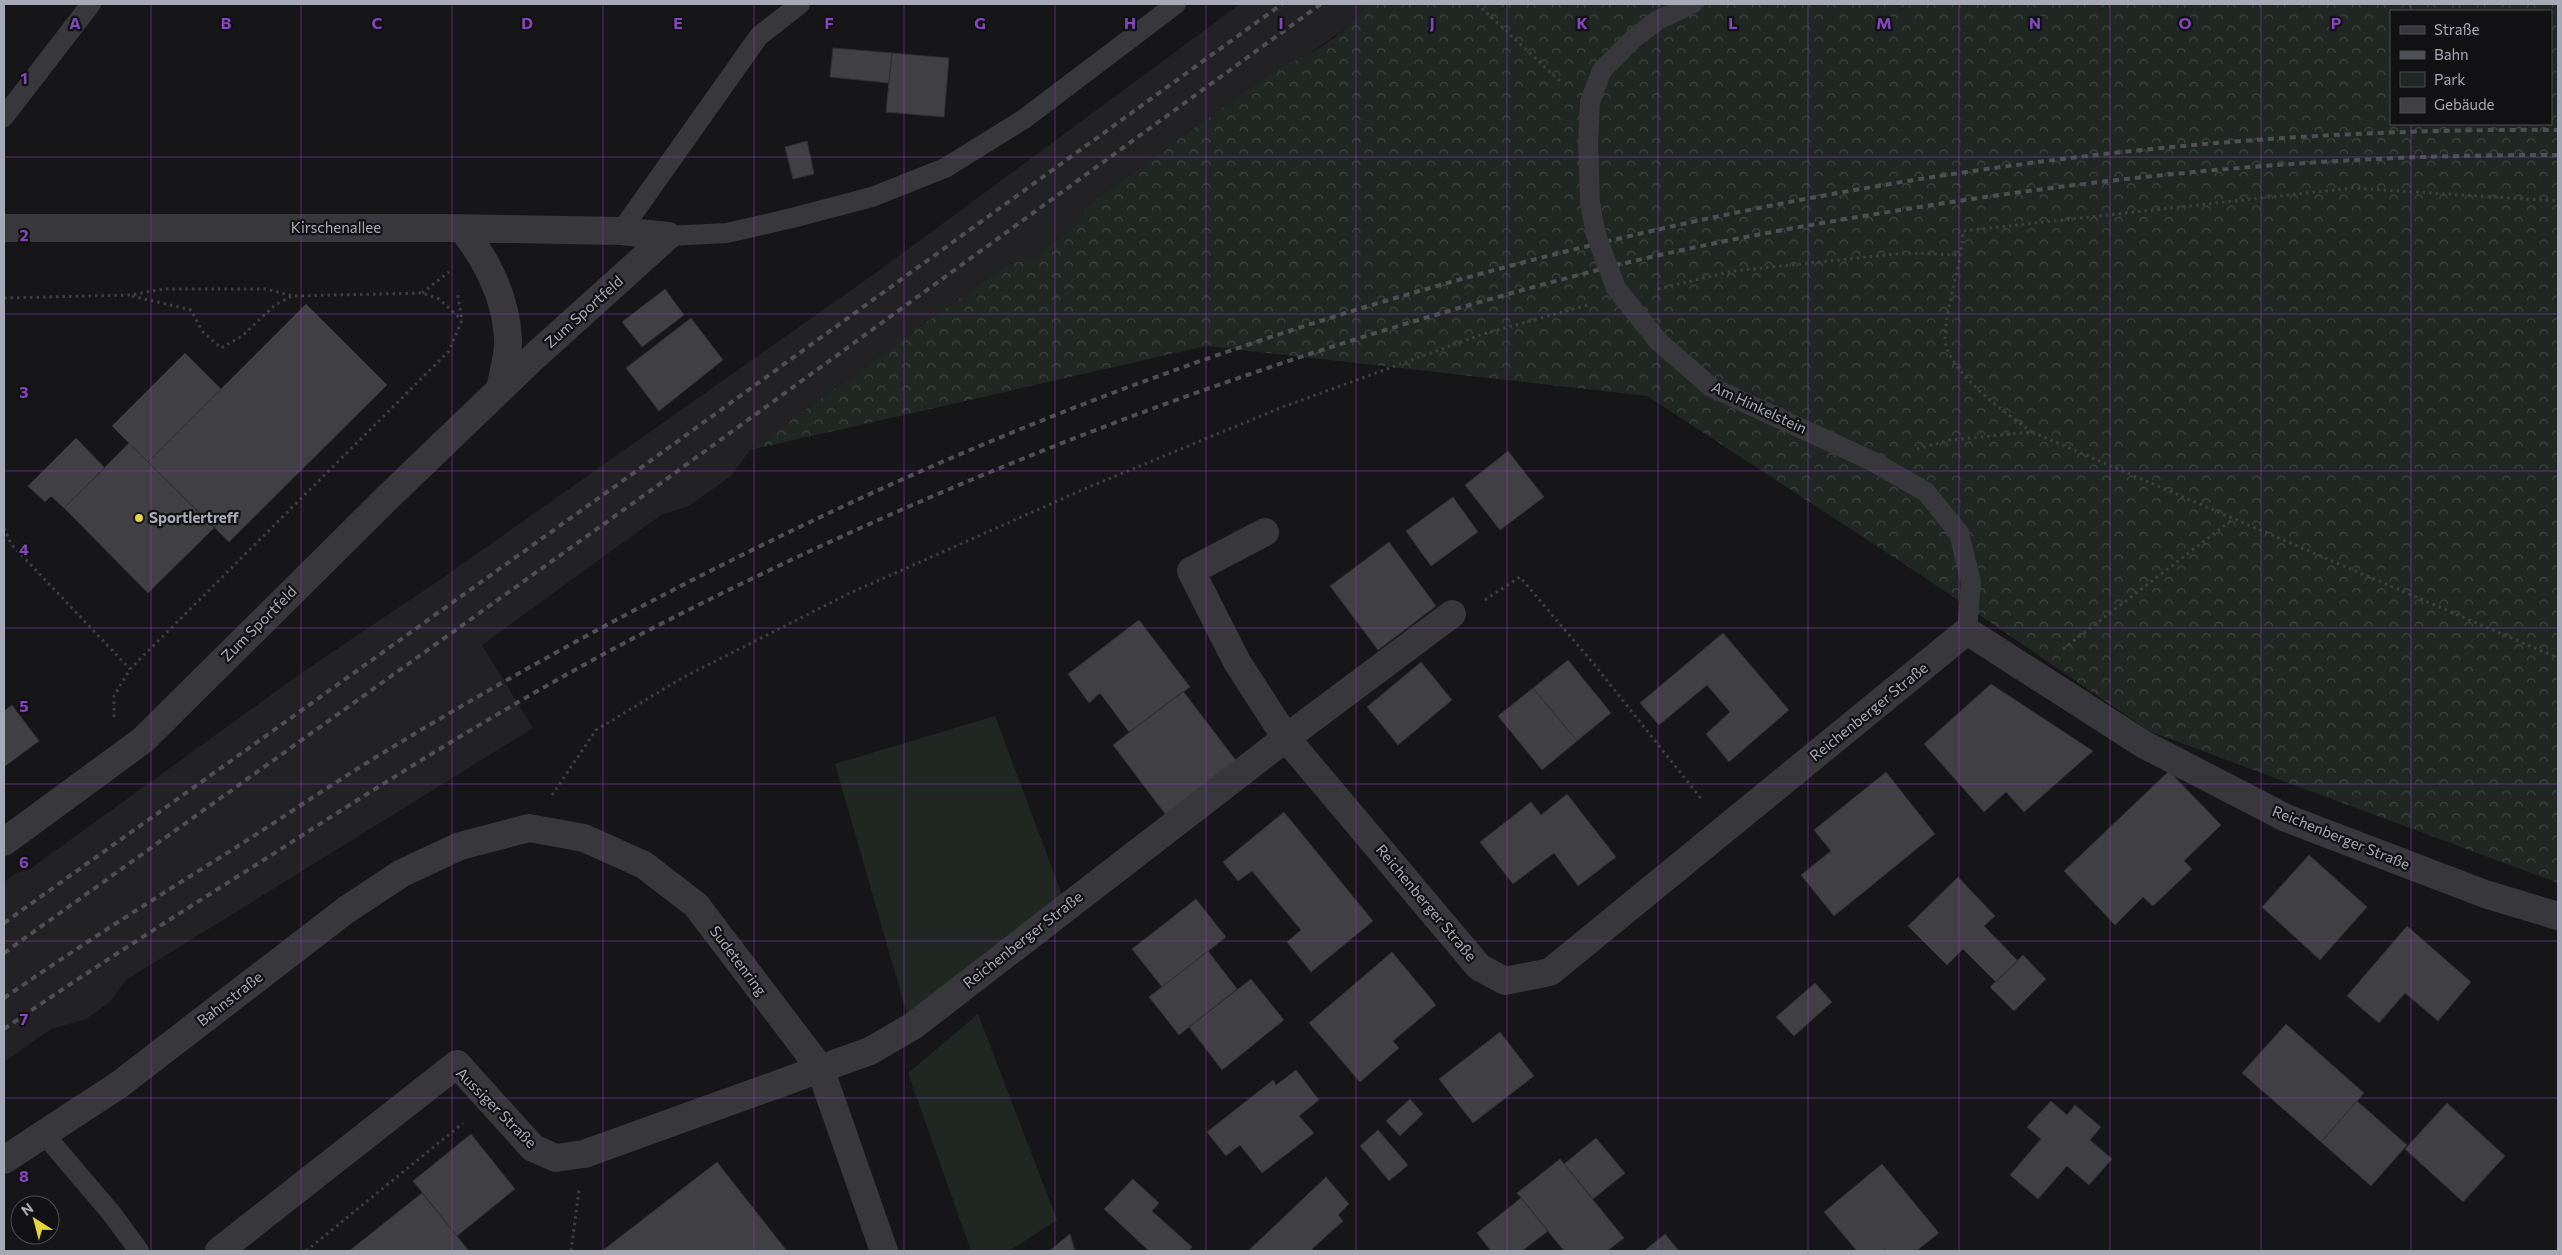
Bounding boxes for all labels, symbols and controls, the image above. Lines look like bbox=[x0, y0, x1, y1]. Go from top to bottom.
legend bbox=[2390, 10, 2552, 125]
text: A bbox=[69, 13, 81, 32]
text: B bbox=[221, 13, 232, 32]
text: C bbox=[372, 13, 383, 32]
text: D bbox=[521, 13, 533, 32]
text: E bbox=[673, 13, 683, 32]
text: F bbox=[824, 13, 834, 32]
text: G bbox=[974, 13, 986, 32]
text: H bbox=[1124, 13, 1136, 32]
text: I bbox=[1278, 13, 1284, 32]
text: J bbox=[1429, 13, 1435, 32]
text: K bbox=[1576, 13, 1588, 32]
text: L bbox=[1728, 13, 1738, 32]
text: M bbox=[1876, 13, 1892, 32]
text: N bbox=[2029, 13, 2041, 32]
text: O bbox=[2178, 13, 2192, 32]
text: P bbox=[2331, 13, 2341, 32]
text: Straße bbox=[2434, 20, 2480, 38]
text: Bahn bbox=[2434, 45, 2469, 63]
text: 1 bbox=[20, 68, 28, 87]
text: Park bbox=[2434, 70, 2465, 88]
text: Gebäude bbox=[2434, 95, 2495, 113]
street label: Kirschenallee bbox=[291, 218, 381, 236]
text: 2 bbox=[19, 225, 29, 244]
street label: Zum Sportfeld bbox=[540, 271, 626, 351]
street label: Am Hinkelstein bbox=[1709, 377, 1810, 437]
text: 3 bbox=[19, 382, 29, 401]
place label: Sportlertreff bbox=[149, 508, 239, 526]
marker: Sportlertreff bbox=[133, 512, 145, 524]
text: 4 bbox=[19, 539, 29, 558]
street label: Zum Sportfeld bbox=[217, 582, 300, 665]
street label: Reichenberger Straße bbox=[1806, 658, 1931, 764]
text: 5 bbox=[19, 696, 29, 715]
street label: Reichenberger Straße bbox=[2270, 801, 2413, 873]
street label: Reichenberger Straße bbox=[1373, 840, 1481, 964]
text: 6 bbox=[19, 852, 29, 871]
street label: Reichenberger Straße bbox=[959, 887, 1086, 992]
street label: Sudetenring bbox=[707, 922, 771, 999]
street label: Bahnstraße bbox=[193, 967, 266, 1029]
text: 7 bbox=[20, 1009, 29, 1028]
street label: Aussiger Straße bbox=[453, 1063, 541, 1151]
text: 8 bbox=[19, 1166, 29, 1185]
north arrow bbox=[10, 1195, 60, 1245]
text: N bbox=[18, 1199, 36, 1219]

